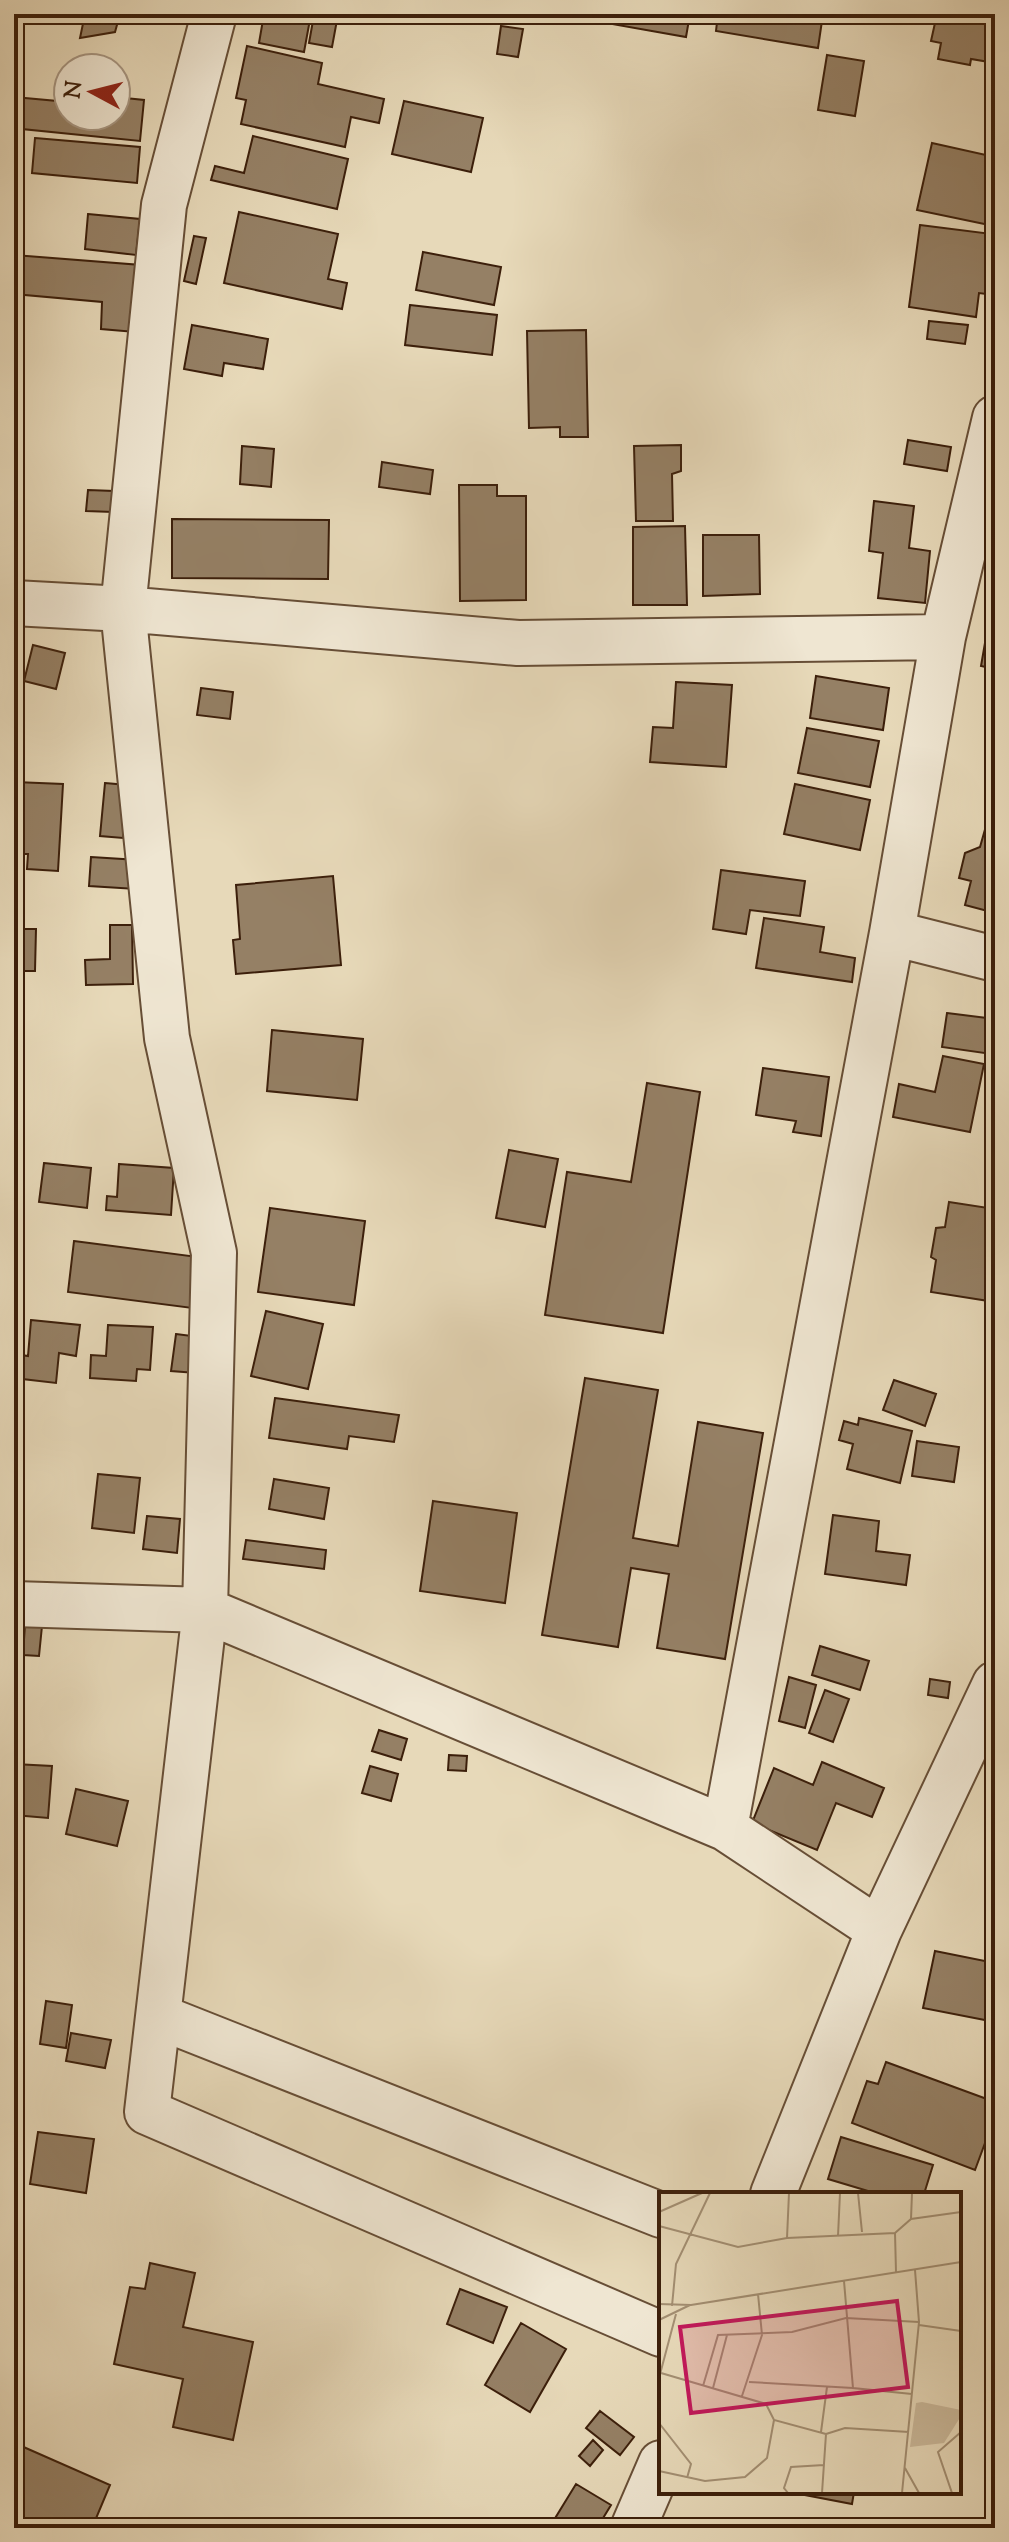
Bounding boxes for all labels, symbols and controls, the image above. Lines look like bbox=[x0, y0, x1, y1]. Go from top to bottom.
north arrow bbox=[52, 52, 132, 132]
text: N bbox=[58, 79, 92, 101]
inset map bbox=[659, 2192, 961, 2494]

